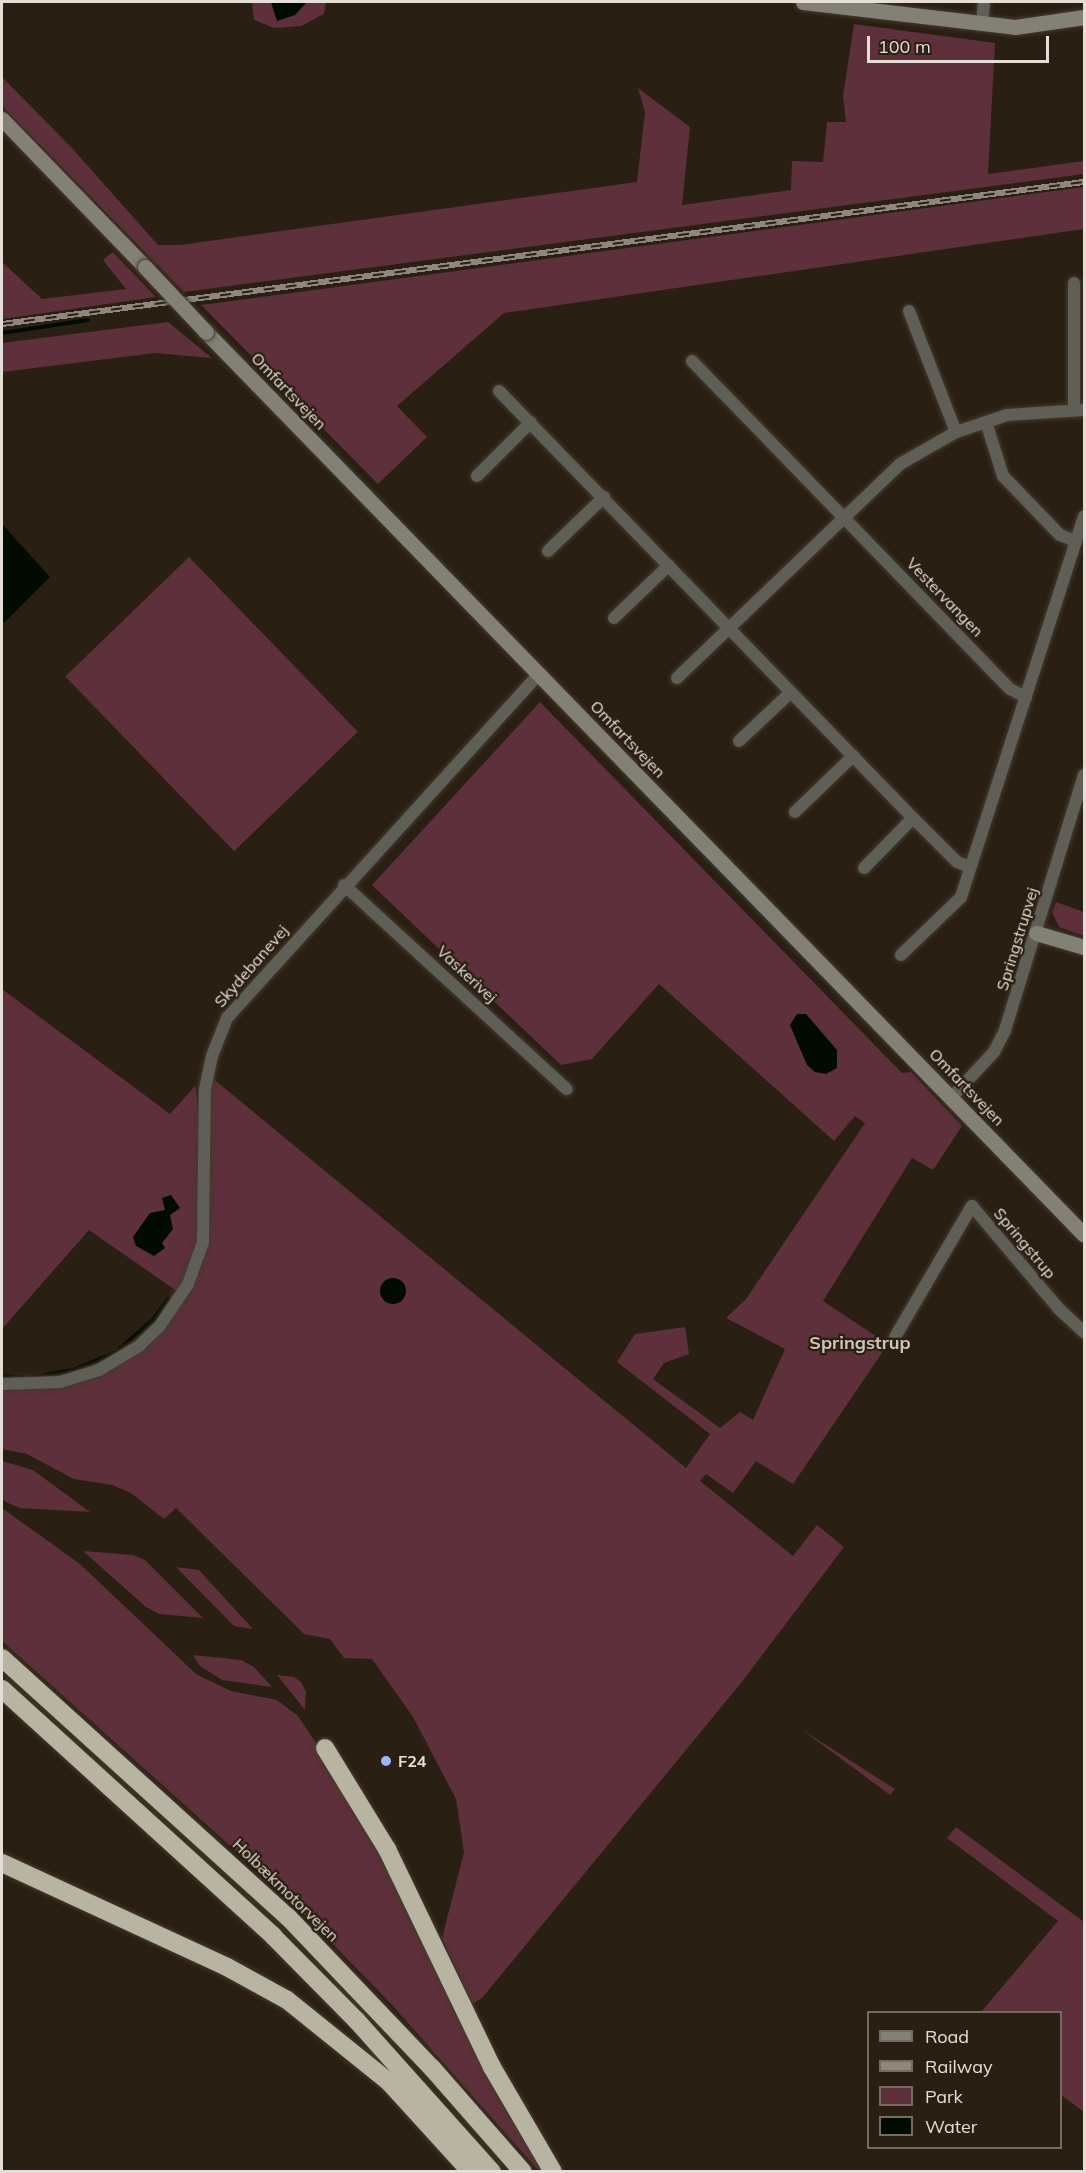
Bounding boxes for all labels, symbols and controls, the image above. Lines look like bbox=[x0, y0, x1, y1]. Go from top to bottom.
scale bar bbox=[870, 24, 1052, 62]
text: 100 m bbox=[878, 35, 931, 58]
street label: Omfartsvejen bbox=[247, 348, 331, 434]
street label: Vestervangen bbox=[903, 554, 987, 640]
street label: Omfartsvejen bbox=[586, 696, 670, 782]
street label: Springstrupvej bbox=[992, 885, 1042, 993]
street label: Skydebanevej bbox=[210, 921, 292, 1011]
street label: Vaskerivej bbox=[433, 941, 501, 1007]
street label: Omfartsvejen bbox=[925, 1044, 1009, 1130]
street label: Springstrup bbox=[990, 1204, 1060, 1282]
district label: Springstrup bbox=[809, 1332, 911, 1354]
place label: F24 bbox=[398, 1751, 426, 1771]
marker: F24 bbox=[379, 1754, 393, 1768]
street label: Holbækmotorvejen bbox=[229, 1834, 343, 1946]
legend bbox=[867, 2011, 1062, 2149]
text: Road bbox=[925, 2025, 969, 2048]
text: Railway bbox=[925, 2055, 993, 2078]
text: Park bbox=[925, 2085, 963, 2108]
text: Water bbox=[925, 2115, 977, 2138]

